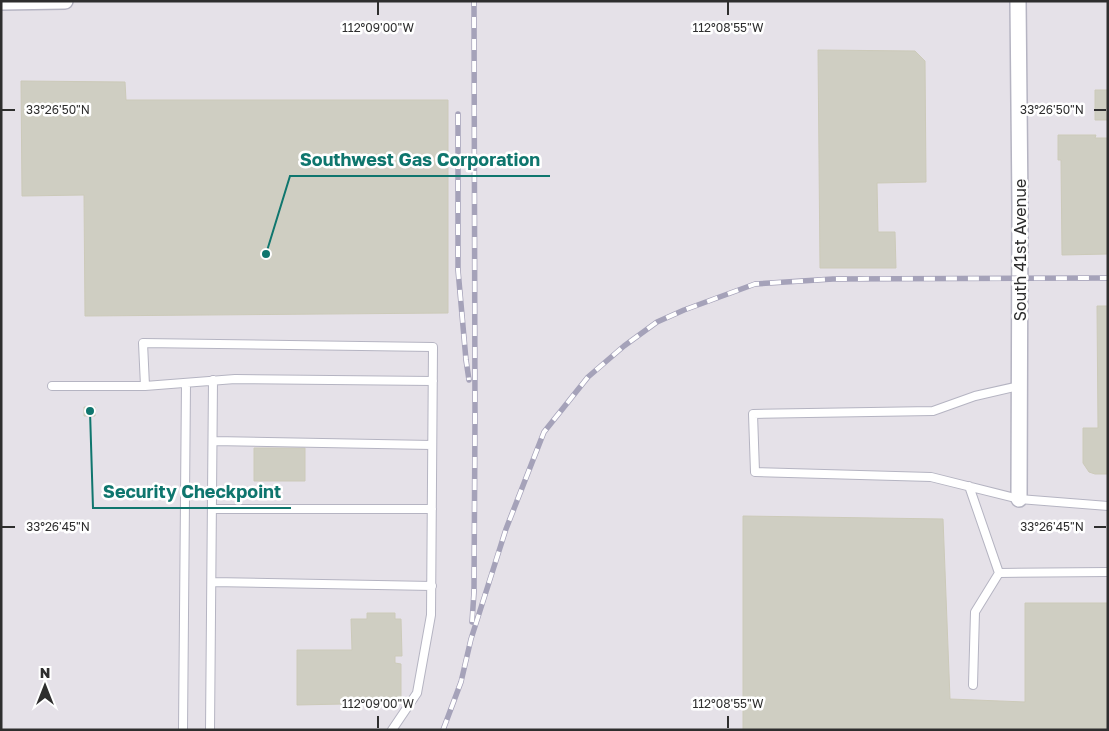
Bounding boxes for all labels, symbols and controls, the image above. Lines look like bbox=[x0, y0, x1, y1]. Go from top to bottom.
text: 112°09'00"W bbox=[342, 20, 414, 35]
text: 112°08'55"W bbox=[692, 20, 764, 35]
text: 33°26'50"N bbox=[26, 102, 90, 117]
text: 33°26'50"N bbox=[1020, 102, 1084, 117]
callout: Southwest Gas Corporation bbox=[290, 143, 550, 176]
text: Southwest Gas Corporation bbox=[300, 148, 540, 170]
street label: South 41st Avenue bbox=[1010, 179, 1030, 321]
callout: Security Checkpoint bbox=[93, 475, 291, 508]
text: Security Checkpoint bbox=[103, 480, 281, 502]
text: 33°26'45"N bbox=[26, 519, 90, 534]
text: 33°26'45"N bbox=[1020, 519, 1084, 534]
north arrow bbox=[20, 661, 70, 711]
text: N bbox=[40, 664, 50, 681]
text: 112°09'00"W bbox=[342, 696, 414, 711]
text: 112°08'55"W bbox=[692, 696, 764, 711]

